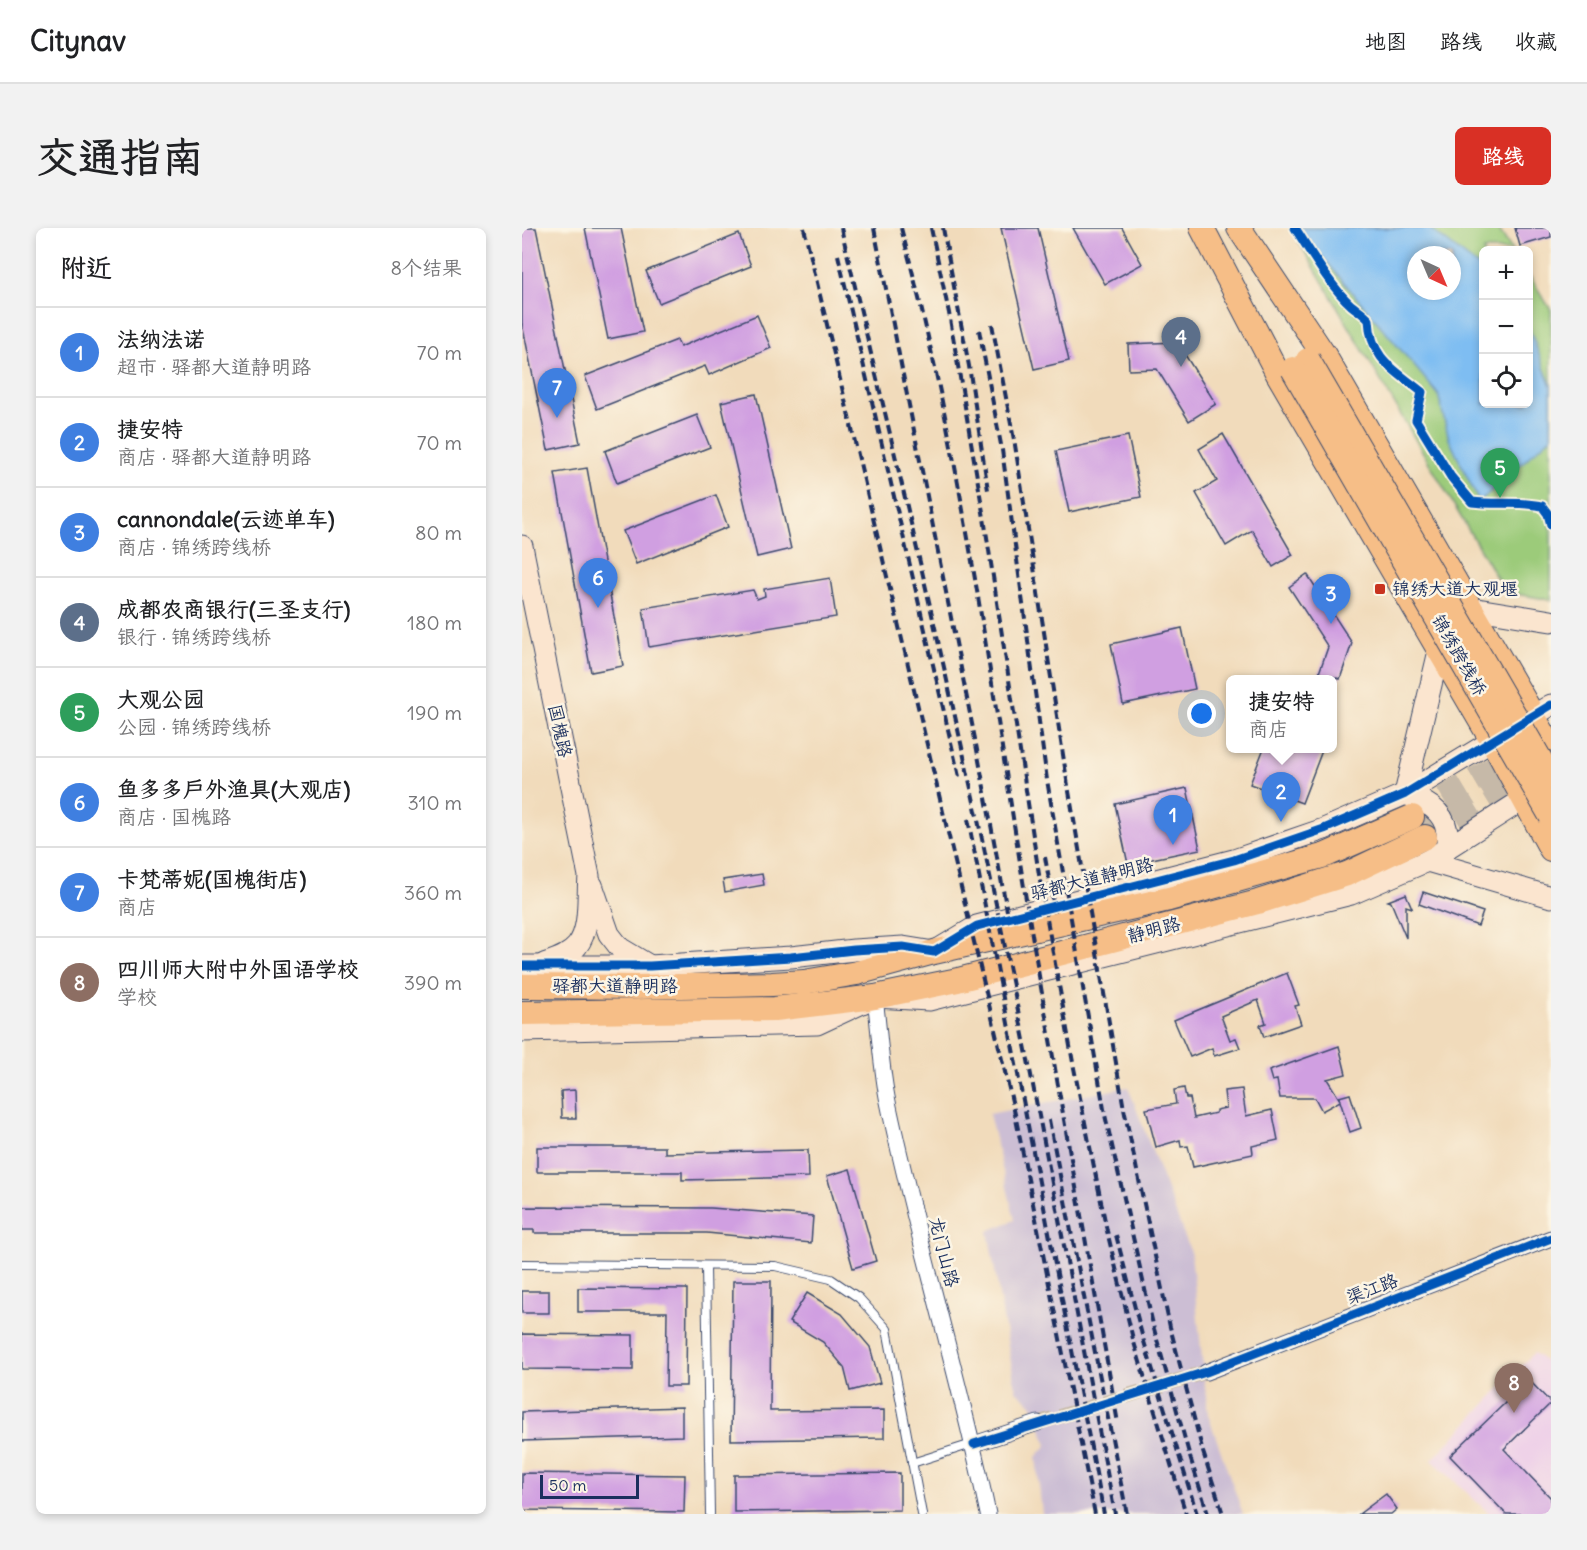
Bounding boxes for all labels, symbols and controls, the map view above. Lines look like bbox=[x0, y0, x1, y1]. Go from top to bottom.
text: Citynav bbox=[30, 23, 126, 59]
text: 地图 bbox=[1365, 28, 1407, 55]
text: 路线 bbox=[1440, 28, 1482, 55]
text: 收藏 bbox=[1515, 28, 1557, 55]
button: 路线 bbox=[1455, 127, 1551, 185]
text: 交通指南 bbox=[36, 131, 204, 183]
north arrow bbox=[1407, 246, 1461, 300]
map controls bbox=[1479, 246, 1533, 408]
button: + bbox=[1479, 246, 1533, 300]
text: 附近 bbox=[60, 251, 112, 284]
text: 8个结果 bbox=[390, 255, 462, 280]
button: − bbox=[1479, 300, 1533, 354]
pin: 4 bbox=[1162, 318, 1200, 367]
text: 法纳法诺 bbox=[117, 325, 205, 353]
text: 1 bbox=[76, 340, 83, 365]
text: 70 m bbox=[417, 340, 462, 365]
text: 超市 · 驿都大道静明路 bbox=[117, 354, 311, 379]
button: locate bbox=[1479, 354, 1533, 408]
pin: 7 bbox=[537, 368, 576, 418]
text: 捷安特 bbox=[117, 415, 183, 443]
text: 2 bbox=[74, 430, 85, 455]
text: 70 m bbox=[417, 430, 462, 455]
text: 商店 · 驿都大道静明路 bbox=[117, 444, 311, 469]
pin: 5 bbox=[1480, 448, 1520, 498]
text: cannondale(云迹单车) bbox=[117, 505, 335, 533]
text: 3 bbox=[74, 520, 85, 545]
text: 80 m bbox=[415, 520, 462, 545]
text: 商店 · 锦绣跨线桥 bbox=[117, 534, 271, 559]
pin: 6 bbox=[578, 558, 618, 608]
pin: 3 bbox=[1312, 574, 1350, 624]
place label: 锦绣大道大观堰 bbox=[1392, 577, 1518, 600]
marker: 锦绣大道大观堰 bbox=[1373, 582, 1387, 596]
text: 成都农商银行(三圣支行) bbox=[117, 595, 350, 623]
text: 4 bbox=[74, 610, 85, 635]
text: 180 m bbox=[407, 610, 462, 635]
street label: 锦绣跨线桥 bbox=[1427, 610, 1492, 699]
text: 银行 · 锦绣跨线桥 bbox=[117, 624, 271, 649]
popup bbox=[1226, 675, 1337, 753]
text: 大观公园 bbox=[117, 685, 205, 713]
text: 捷安特 bbox=[1248, 687, 1315, 715]
your location bbox=[1187, 699, 1216, 728]
text: 5 bbox=[74, 700, 85, 725]
text: 190 m bbox=[407, 700, 462, 725]
street label: 国槐路 bbox=[544, 702, 577, 760]
text: 公园 · 锦绣跨线桥 bbox=[117, 714, 271, 739]
text: 商店 bbox=[1248, 716, 1288, 741]
pin: 2 bbox=[1262, 772, 1300, 822]
text: 鱼多多户外渔具(大观店) bbox=[117, 775, 350, 803]
text: 6 bbox=[74, 790, 85, 815]
text: 310 m bbox=[407, 790, 462, 815]
pin: 1 bbox=[1154, 796, 1192, 845]
text: 商店 · 国槐路 bbox=[117, 804, 231, 829]
street label: 驿都大道静明路 bbox=[1028, 852, 1156, 905]
text: 卡梵蒂妮(国槐街店) bbox=[117, 865, 306, 893]
text: 7 bbox=[75, 880, 84, 905]
text: 360 m bbox=[404, 880, 462, 905]
text: 商店 bbox=[117, 894, 157, 919]
street label: 静明路 bbox=[1125, 911, 1183, 948]
text: 四川师大附中外国语学校 bbox=[117, 955, 359, 983]
text: 8 bbox=[74, 970, 85, 995]
text: 390 m bbox=[404, 970, 462, 995]
street label: 驿都大道静明路 bbox=[552, 974, 678, 997]
text: 学校 bbox=[117, 984, 157, 1009]
street label: 龙门山路 bbox=[925, 1214, 964, 1290]
street label: 渠江路 bbox=[1342, 1268, 1401, 1309]
pin: 8 bbox=[1494, 1364, 1534, 1413]
scale bar bbox=[540, 1472, 639, 1500]
text: 50 m bbox=[549, 1475, 587, 1495]

